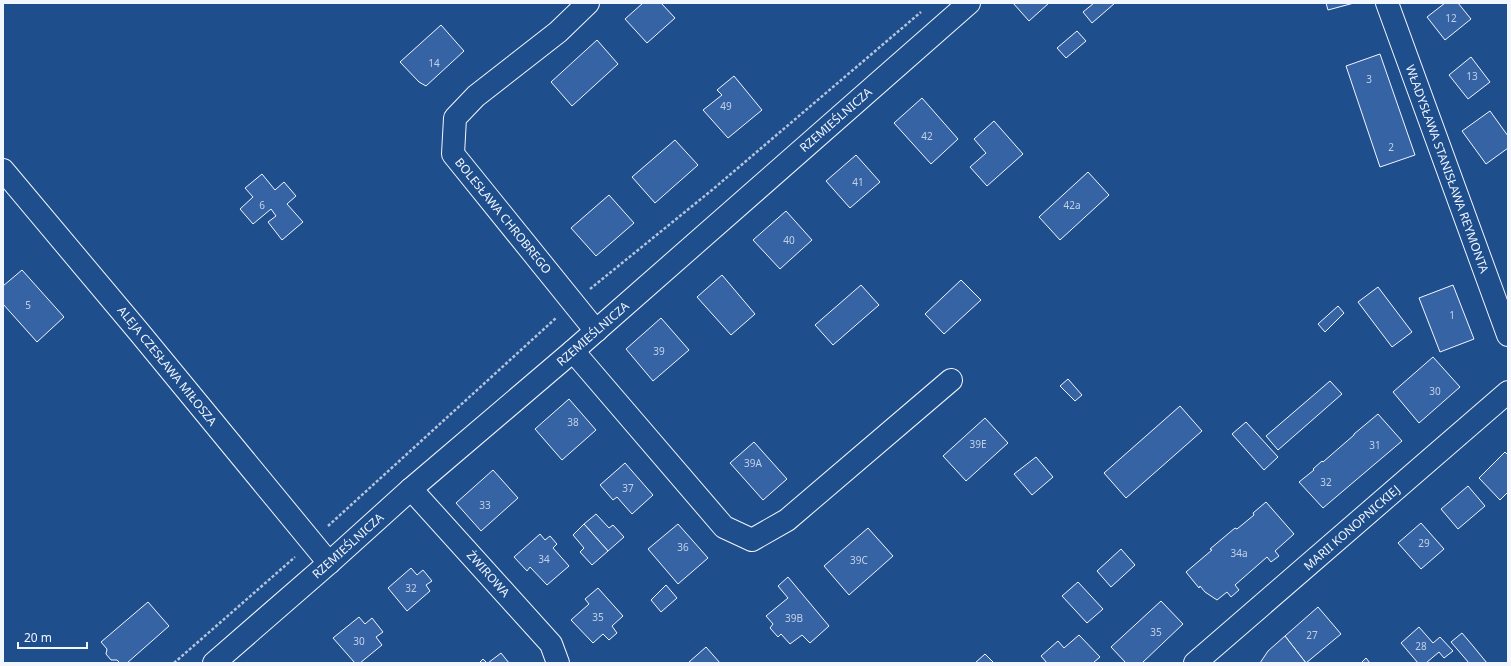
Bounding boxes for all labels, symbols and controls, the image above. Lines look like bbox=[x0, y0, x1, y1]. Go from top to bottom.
house number: 12 bbox=[1445, 11, 1457, 25]
house number: 14 bbox=[428, 56, 440, 70]
street label: WŁADYSŁAWA STANISŁAWA REYMONTA bbox=[1402, 62, 1493, 276]
house number: 13 bbox=[1466, 69, 1478, 83]
house number: 3 bbox=[1366, 72, 1372, 86]
street label: RZEMIEŚLNICZA bbox=[796, 83, 876, 156]
house number: 49 bbox=[720, 99, 732, 113]
house number: 42 bbox=[921, 129, 933, 143]
house number: 2 bbox=[1388, 140, 1394, 154]
street label: BOLESŁAWA CHROBREGO bbox=[451, 154, 556, 277]
house number: 41 bbox=[852, 175, 864, 189]
house number: 6 bbox=[259, 198, 265, 212]
house number: 42a bbox=[1063, 198, 1081, 212]
house number: 40 bbox=[783, 233, 795, 247]
street label: RZEMIEŚLNICZA bbox=[553, 297, 633, 370]
house number: 5 bbox=[25, 298, 31, 312]
street label: ALEJA CZESŁAWA MIŁOSZA bbox=[114, 302, 221, 429]
house number: 1 bbox=[1449, 308, 1455, 322]
house number: 39 bbox=[653, 344, 665, 358]
house number: 30 bbox=[1429, 384, 1441, 398]
house number: 38 bbox=[567, 415, 579, 429]
house number: 39E bbox=[970, 437, 987, 451]
house number: 31 bbox=[1369, 438, 1381, 452]
house number: 39A bbox=[744, 456, 763, 470]
house number: 32 bbox=[1320, 475, 1332, 489]
house number: 37 bbox=[622, 481, 634, 495]
street label: MARII KONOPNICKIEJ bbox=[1300, 481, 1403, 574]
house number: 33 bbox=[479, 498, 491, 512]
street label: RZEMIEŚLNICZA bbox=[308, 509, 387, 582]
house number: 29 bbox=[1418, 536, 1430, 550]
house number: 36 bbox=[677, 540, 689, 554]
house number: 34a bbox=[1230, 546, 1248, 560]
street label: ŻWIROWA bbox=[463, 547, 514, 601]
house number: 34 bbox=[538, 552, 550, 566]
house number: 39C bbox=[850, 553, 869, 567]
house number: 32 bbox=[405, 581, 417, 595]
house number: 35 bbox=[592, 610, 604, 624]
house number: 39B bbox=[785, 611, 803, 625]
scale bar bbox=[18, 624, 87, 650]
house number: 35 bbox=[1150, 625, 1162, 639]
house number: 27 bbox=[1306, 628, 1318, 642]
text: 20 m bbox=[24, 629, 52, 646]
house number: 30 bbox=[353, 634, 365, 648]
house number: 28 bbox=[1415, 639, 1427, 653]

